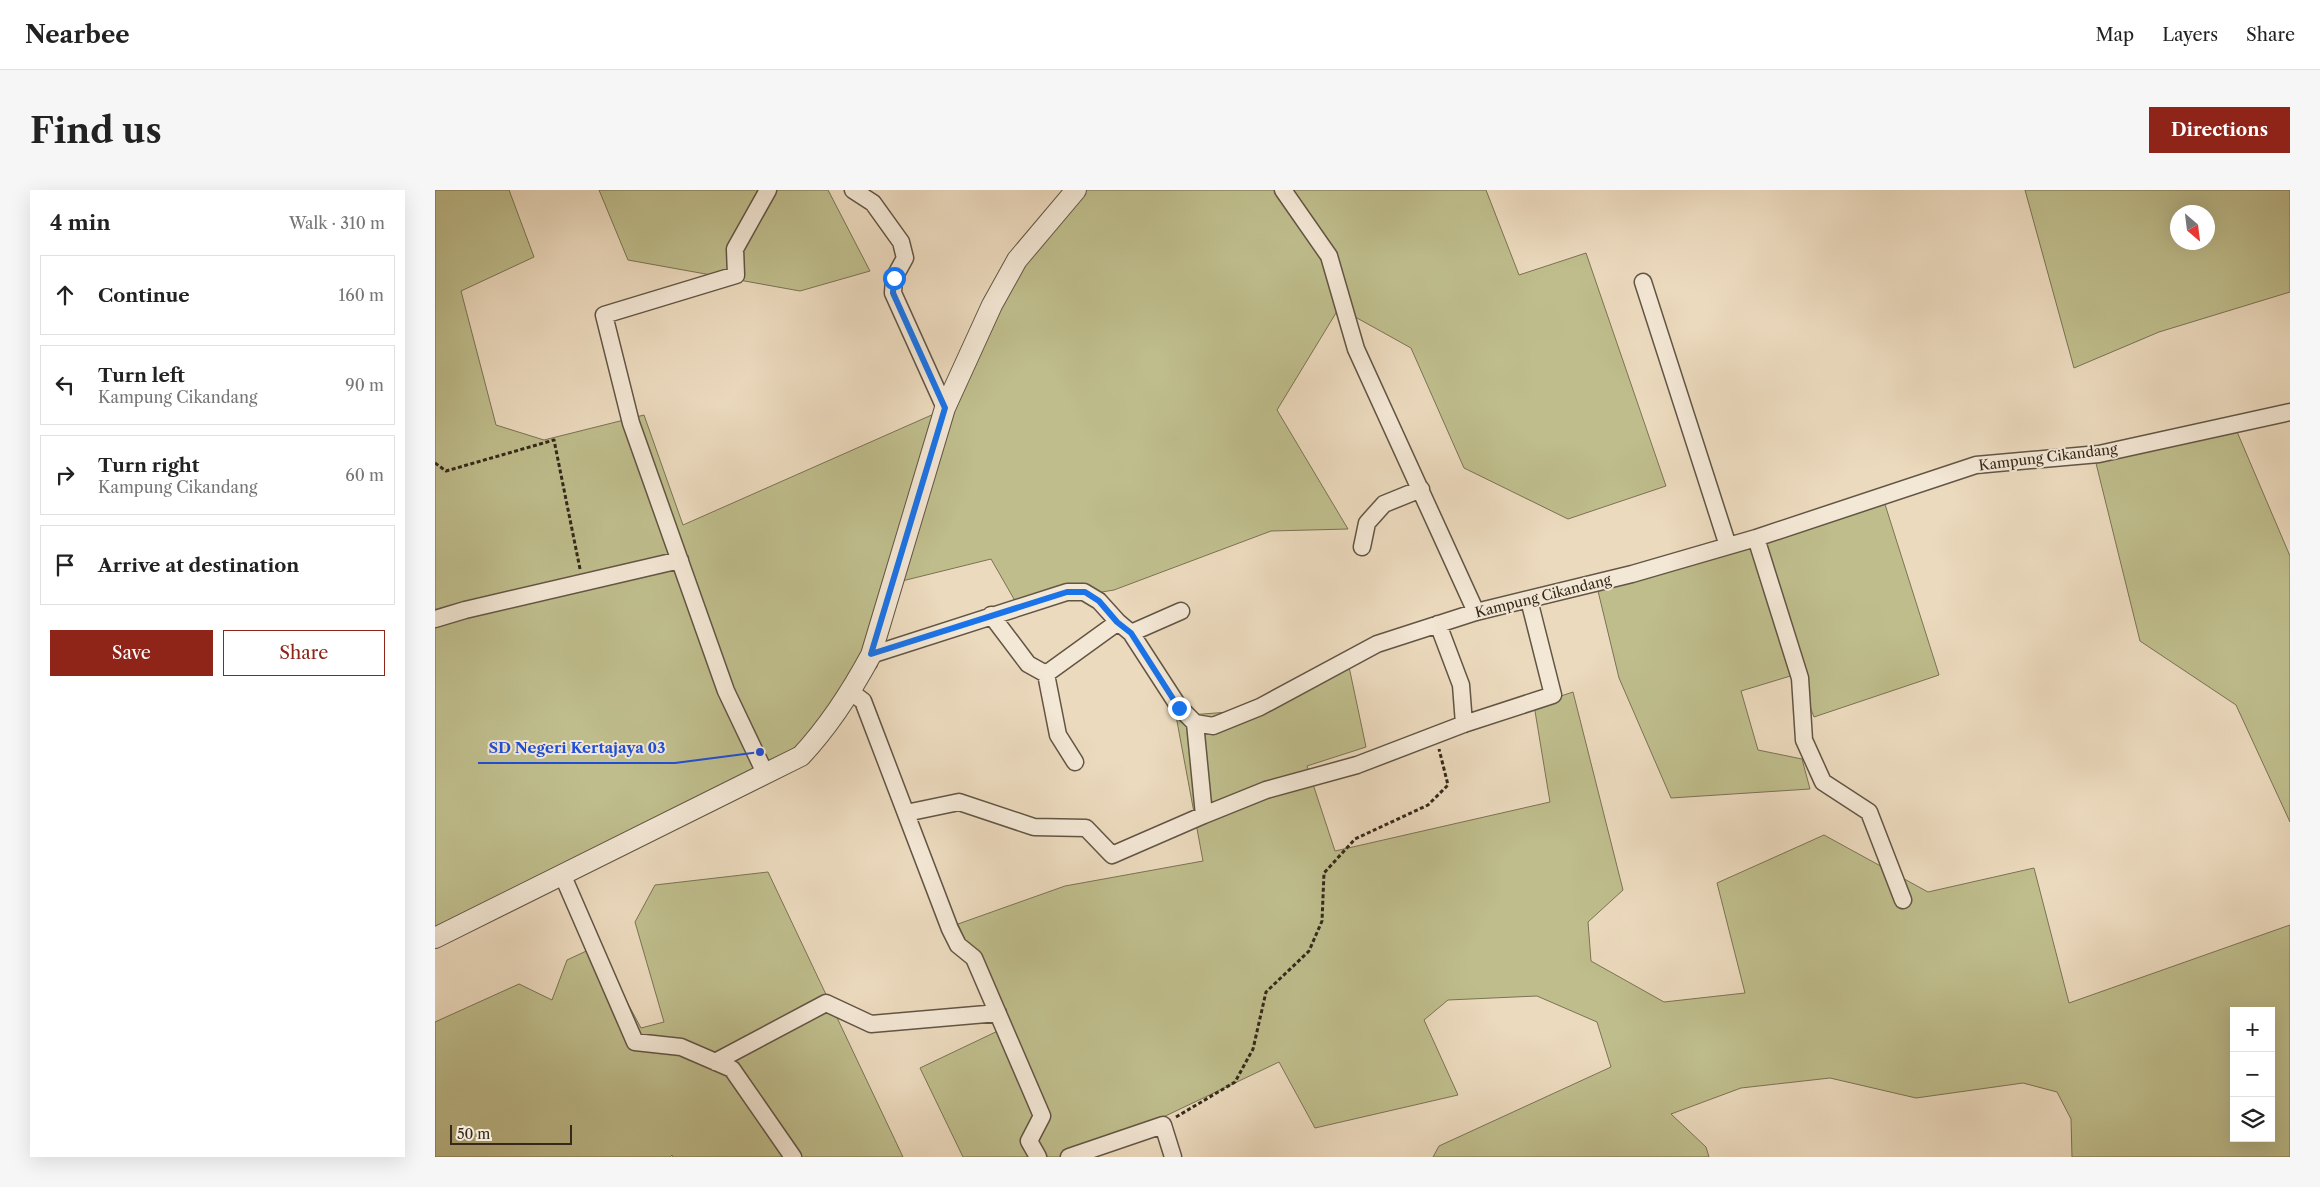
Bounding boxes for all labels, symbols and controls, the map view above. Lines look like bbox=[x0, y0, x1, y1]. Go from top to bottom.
text: Nearbee bbox=[25, 20, 130, 49]
text: Map bbox=[2096, 24, 2134, 46]
text: Layers bbox=[2162, 24, 2218, 46]
text: Share bbox=[2246, 24, 2295, 46]
button: Directions bbox=[2149, 107, 2290, 153]
text: Find us bbox=[30, 109, 162, 152]
north arrow bbox=[2170, 205, 2215, 250]
text: 4 min bbox=[50, 210, 111, 235]
text: Walk · 310 m bbox=[289, 213, 385, 233]
route start bbox=[883, 267, 906, 290]
icon: ahead bbox=[51, 281, 79, 309]
text: Continue bbox=[98, 284, 190, 307]
text: 160 m bbox=[339, 285, 384, 305]
text: Turn left bbox=[98, 364, 185, 387]
icon: left bbox=[51, 371, 79, 399]
text: 90 m bbox=[345, 375, 384, 395]
text: Kampung Cikandang bbox=[98, 387, 257, 407]
street label: Kampung Cikandang bbox=[1978, 439, 2119, 474]
text: Turn right bbox=[98, 454, 199, 477]
icon: right bbox=[51, 461, 79, 489]
text: 60 m bbox=[345, 465, 384, 485]
text: Kampung Cikandang bbox=[98, 477, 257, 497]
icon: arrive bbox=[51, 551, 79, 579]
text: Arrive at destination bbox=[98, 554, 299, 577]
street label: Kampung Cikandang bbox=[1473, 570, 1613, 622]
button: Save bbox=[50, 630, 213, 676]
button: Share bbox=[223, 630, 385, 676]
route end bbox=[1168, 697, 1191, 720]
callout: SD Negeri Kertajaya 03 bbox=[478, 733, 675, 763]
text: SD Negeri Kertajaya 03 bbox=[488, 738, 666, 757]
map controls bbox=[2230, 1007, 2275, 1142]
button: + bbox=[2230, 1007, 2275, 1052]
button: − bbox=[2230, 1052, 2275, 1097]
button: layers bbox=[2230, 1097, 2275, 1142]
scale bar bbox=[450, 1122, 573, 1145]
text: 50 m bbox=[457, 1125, 490, 1143]

